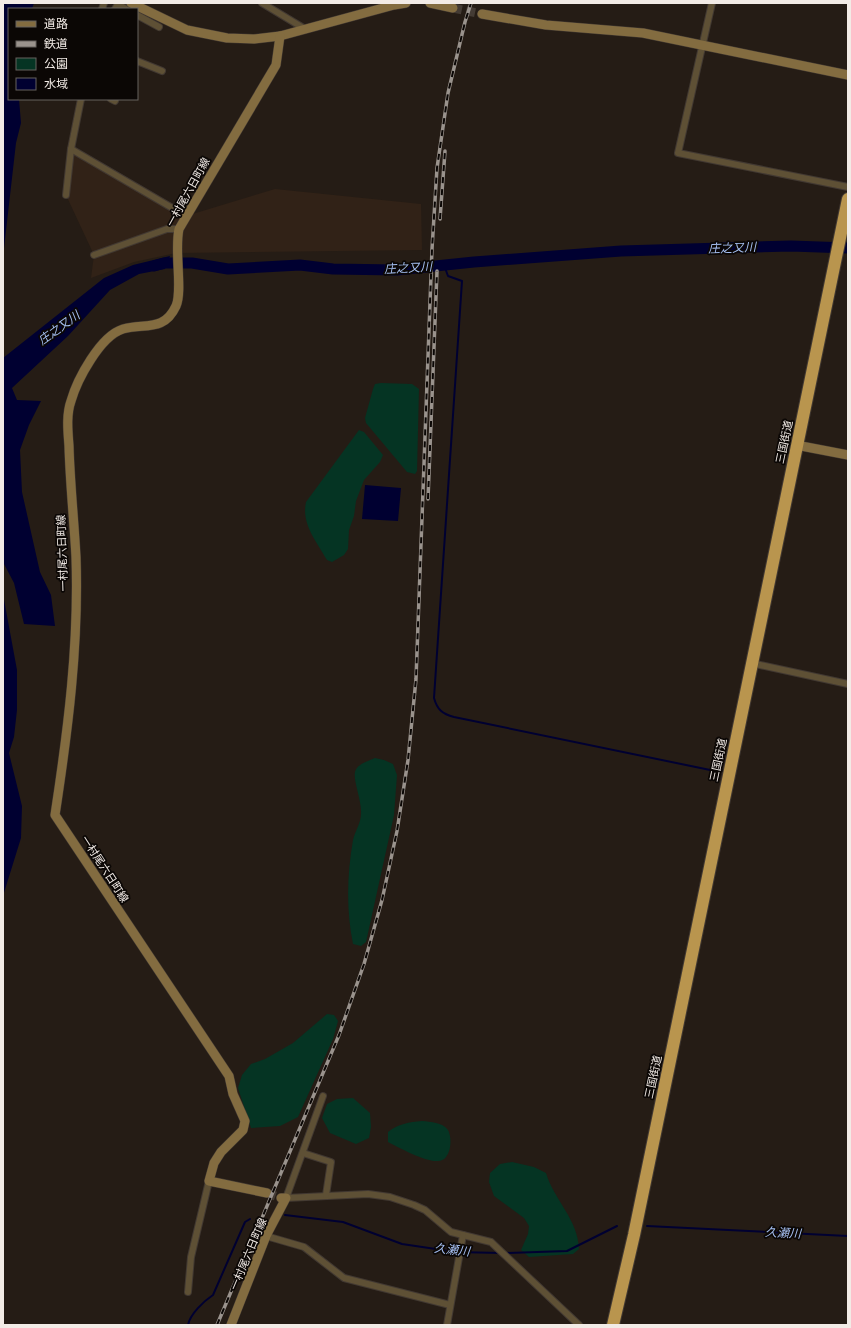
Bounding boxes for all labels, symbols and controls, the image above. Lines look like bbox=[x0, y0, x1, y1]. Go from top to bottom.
legend bbox=[8, 8, 138, 100]
text: 道路 bbox=[44, 15, 68, 31]
text: 鉄道 bbox=[44, 35, 68, 51]
text: 公園 bbox=[44, 55, 68, 71]
text: 水域 bbox=[44, 75, 68, 91]
street label: 一村尾六日町線 bbox=[162, 154, 213, 229]
water label: 庄之又川 bbox=[708, 238, 758, 256]
water label: 庄之又川 bbox=[384, 258, 434, 276]
water label: 庄之又川 bbox=[34, 305, 84, 348]
street label: 三国街道 bbox=[772, 419, 795, 465]
street label: 一村尾六日町線 bbox=[53, 514, 70, 592]
street label: 三国街道 bbox=[706, 737, 729, 783]
street label: 一村尾六日町線 bbox=[78, 832, 133, 905]
street label: 三国街道 bbox=[641, 1054, 664, 1100]
street label: 一村尾六日町線 bbox=[226, 1215, 269, 1292]
water label: 久瀬川 bbox=[765, 1223, 803, 1241]
water label: 久瀬川 bbox=[433, 1239, 473, 1259]

